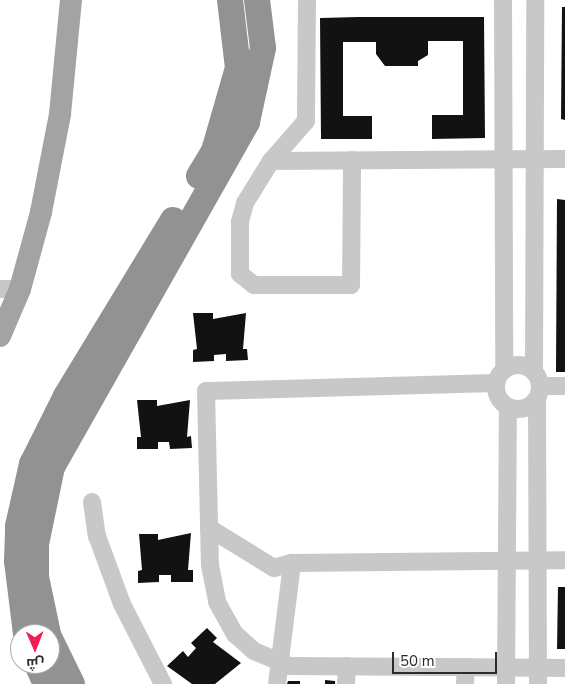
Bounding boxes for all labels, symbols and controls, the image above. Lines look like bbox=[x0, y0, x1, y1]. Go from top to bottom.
north arrow bbox=[10, 624, 60, 674]
scale bar bbox=[395, 642, 500, 674]
text: 50 m bbox=[400, 651, 435, 671]
text: ش bbox=[26, 654, 44, 673]

